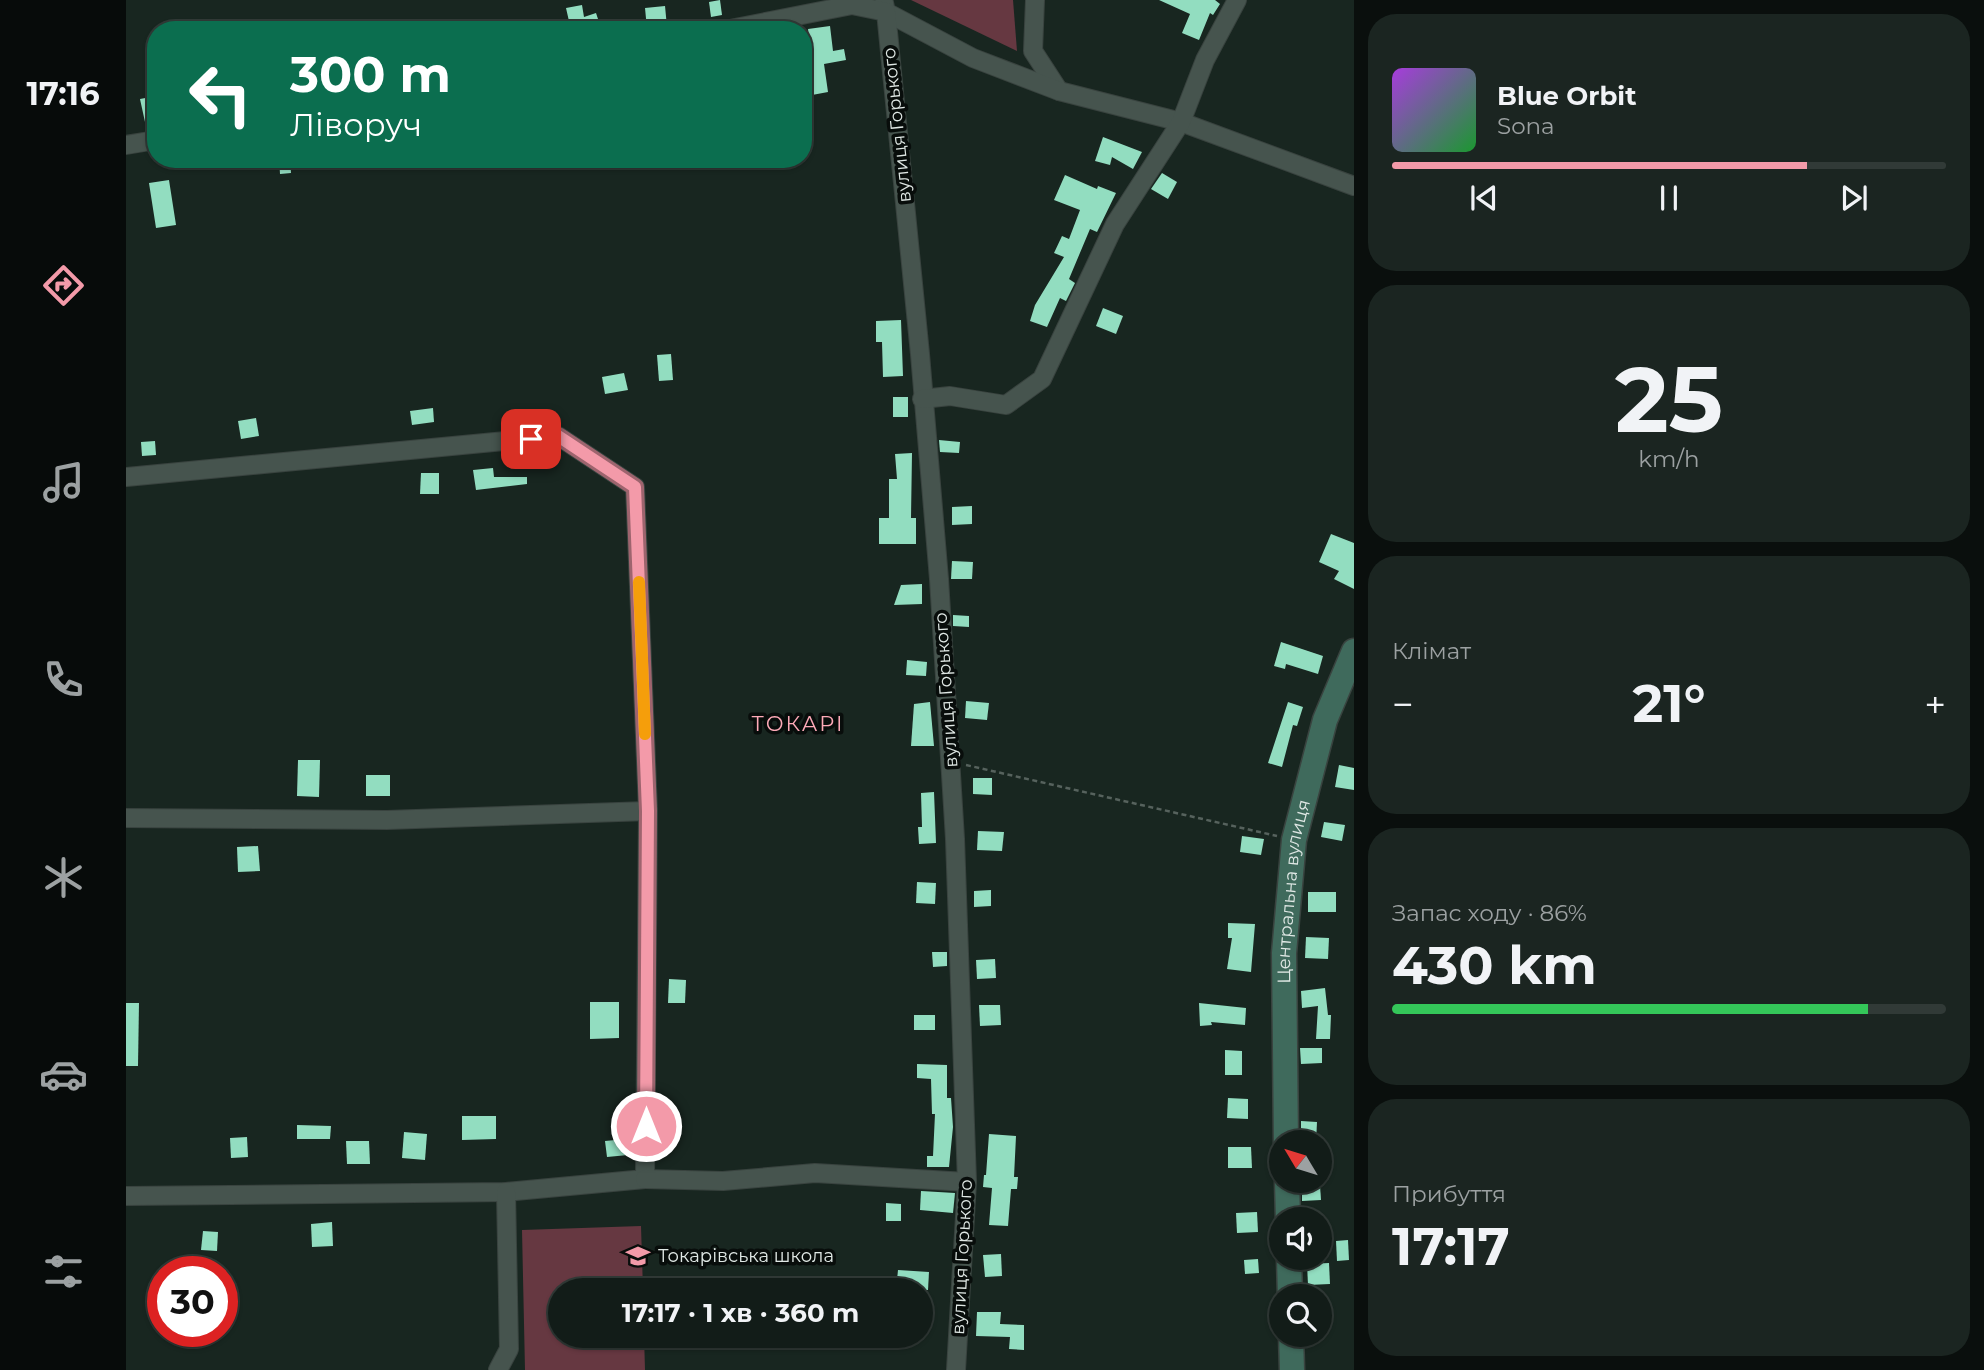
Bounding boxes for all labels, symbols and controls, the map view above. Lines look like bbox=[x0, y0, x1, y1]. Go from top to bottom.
text: 300 m bbox=[290, 45, 451, 104]
street label: вулиця Горького bbox=[878, 47, 916, 203]
icon: left bbox=[175, 49, 266, 140]
text: 17:16 bbox=[26, 74, 100, 113]
text: Blue Orbit bbox=[1497, 80, 1636, 112]
text: Ліворуч bbox=[290, 105, 422, 144]
text: Sona bbox=[1497, 112, 1555, 140]
icon: previous bbox=[1465, 179, 1503, 217]
icon: pause bbox=[1650, 179, 1688, 217]
icon: next bbox=[1835, 179, 1873, 217]
icon: directions bbox=[39, 261, 88, 310]
text: 25 bbox=[1615, 344, 1723, 455]
pin bbox=[501, 409, 561, 469]
icon: arrive bbox=[512, 420, 550, 458]
text: km/h bbox=[1638, 445, 1700, 473]
icon: music bbox=[39, 458, 88, 507]
street label: вулиця Горького bbox=[930, 612, 962, 768]
text: Клімат bbox=[1392, 637, 1471, 665]
icon: phone bbox=[39, 655, 88, 704]
text: 21° bbox=[1633, 672, 1705, 735]
text: − bbox=[1392, 681, 1414, 728]
text: + bbox=[1924, 681, 1946, 728]
district label: ТОКАРІ bbox=[752, 711, 844, 736]
street label: Центральна вулиця bbox=[1273, 797, 1315, 984]
icon: climate bbox=[39, 853, 88, 902]
text: Запас ходу · 86% bbox=[1392, 899, 1587, 927]
text: 430 km bbox=[1392, 934, 1597, 997]
icon: car bbox=[39, 1050, 88, 1099]
position arrow bbox=[609, 1089, 683, 1163]
north arrow bbox=[1269, 1130, 1332, 1194]
map controls bbox=[1269, 1130, 1332, 1347]
street label: вулиця Горького bbox=[947, 1179, 977, 1335]
text: Прибуття bbox=[1392, 1180, 1506, 1208]
button: sound bbox=[1269, 1207, 1332, 1270]
text: 17:17 bbox=[1392, 1215, 1510, 1278]
school or university icon: Токарівська школа bbox=[624, 1242, 652, 1270]
place label: Токарівська школа bbox=[658, 1245, 834, 1267]
icon: filters bbox=[39, 1247, 88, 1296]
speed limit sign: 30 bbox=[147, 1256, 238, 1347]
button: search bbox=[1269, 1284, 1332, 1347]
text: 17:17 · 1 хв · 360 m bbox=[622, 1297, 859, 1329]

